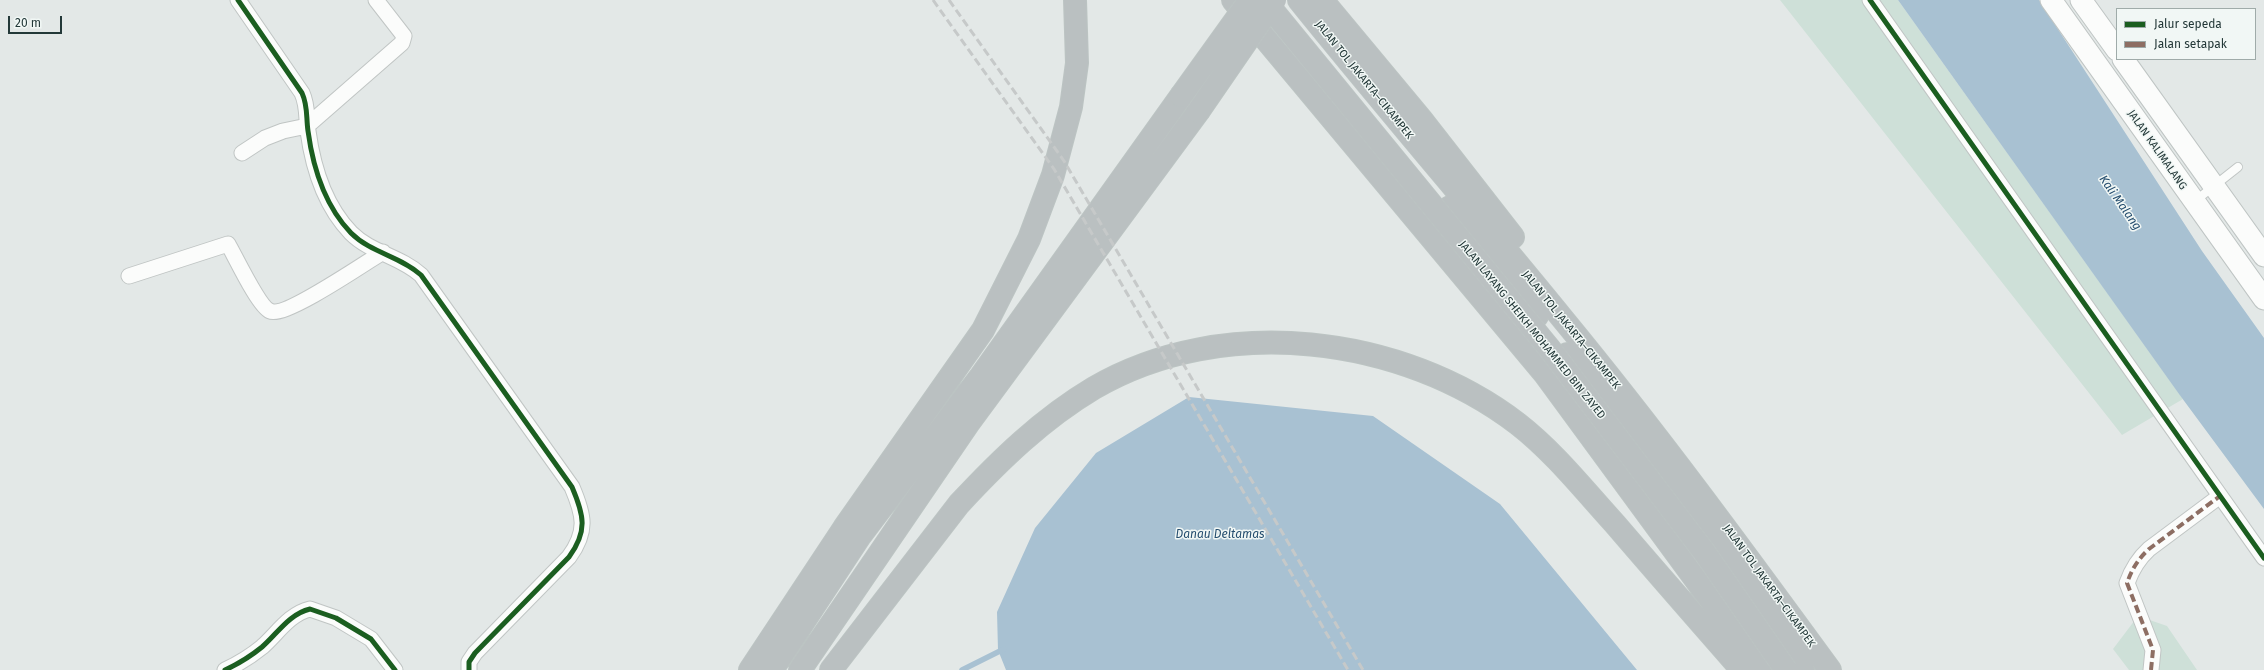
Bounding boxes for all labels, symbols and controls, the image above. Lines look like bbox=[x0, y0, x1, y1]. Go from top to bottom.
scale bar bbox=[10, 8, 64, 34]
legend bbox=[2116, 8, 2256, 60]
text: 20 m bbox=[15, 16, 41, 30]
text: Jalur sepeda bbox=[2154, 17, 2222, 31]
street label: JALAN TOL JAKARTA–CIKAMPEK bbox=[1312, 18, 1416, 142]
text: Jalan setapak bbox=[2154, 37, 2227, 51]
street label: JALAN KALIMALANG bbox=[2125, 108, 2189, 192]
water label: Kali Malang bbox=[2096, 173, 2144, 233]
street label: JALAN LAYANG SHEIKH MOHAMMED BIN ZAYED bbox=[1456, 238, 1608, 422]
street label: JALAN TOL JAKARTA–CIKAMPEK bbox=[1519, 268, 1623, 392]
street label: JALAN TOL JAKARTA–CIKAMPEK bbox=[1720, 522, 1818, 650]
water label: Danau Deltamas bbox=[1175, 528, 1265, 542]

